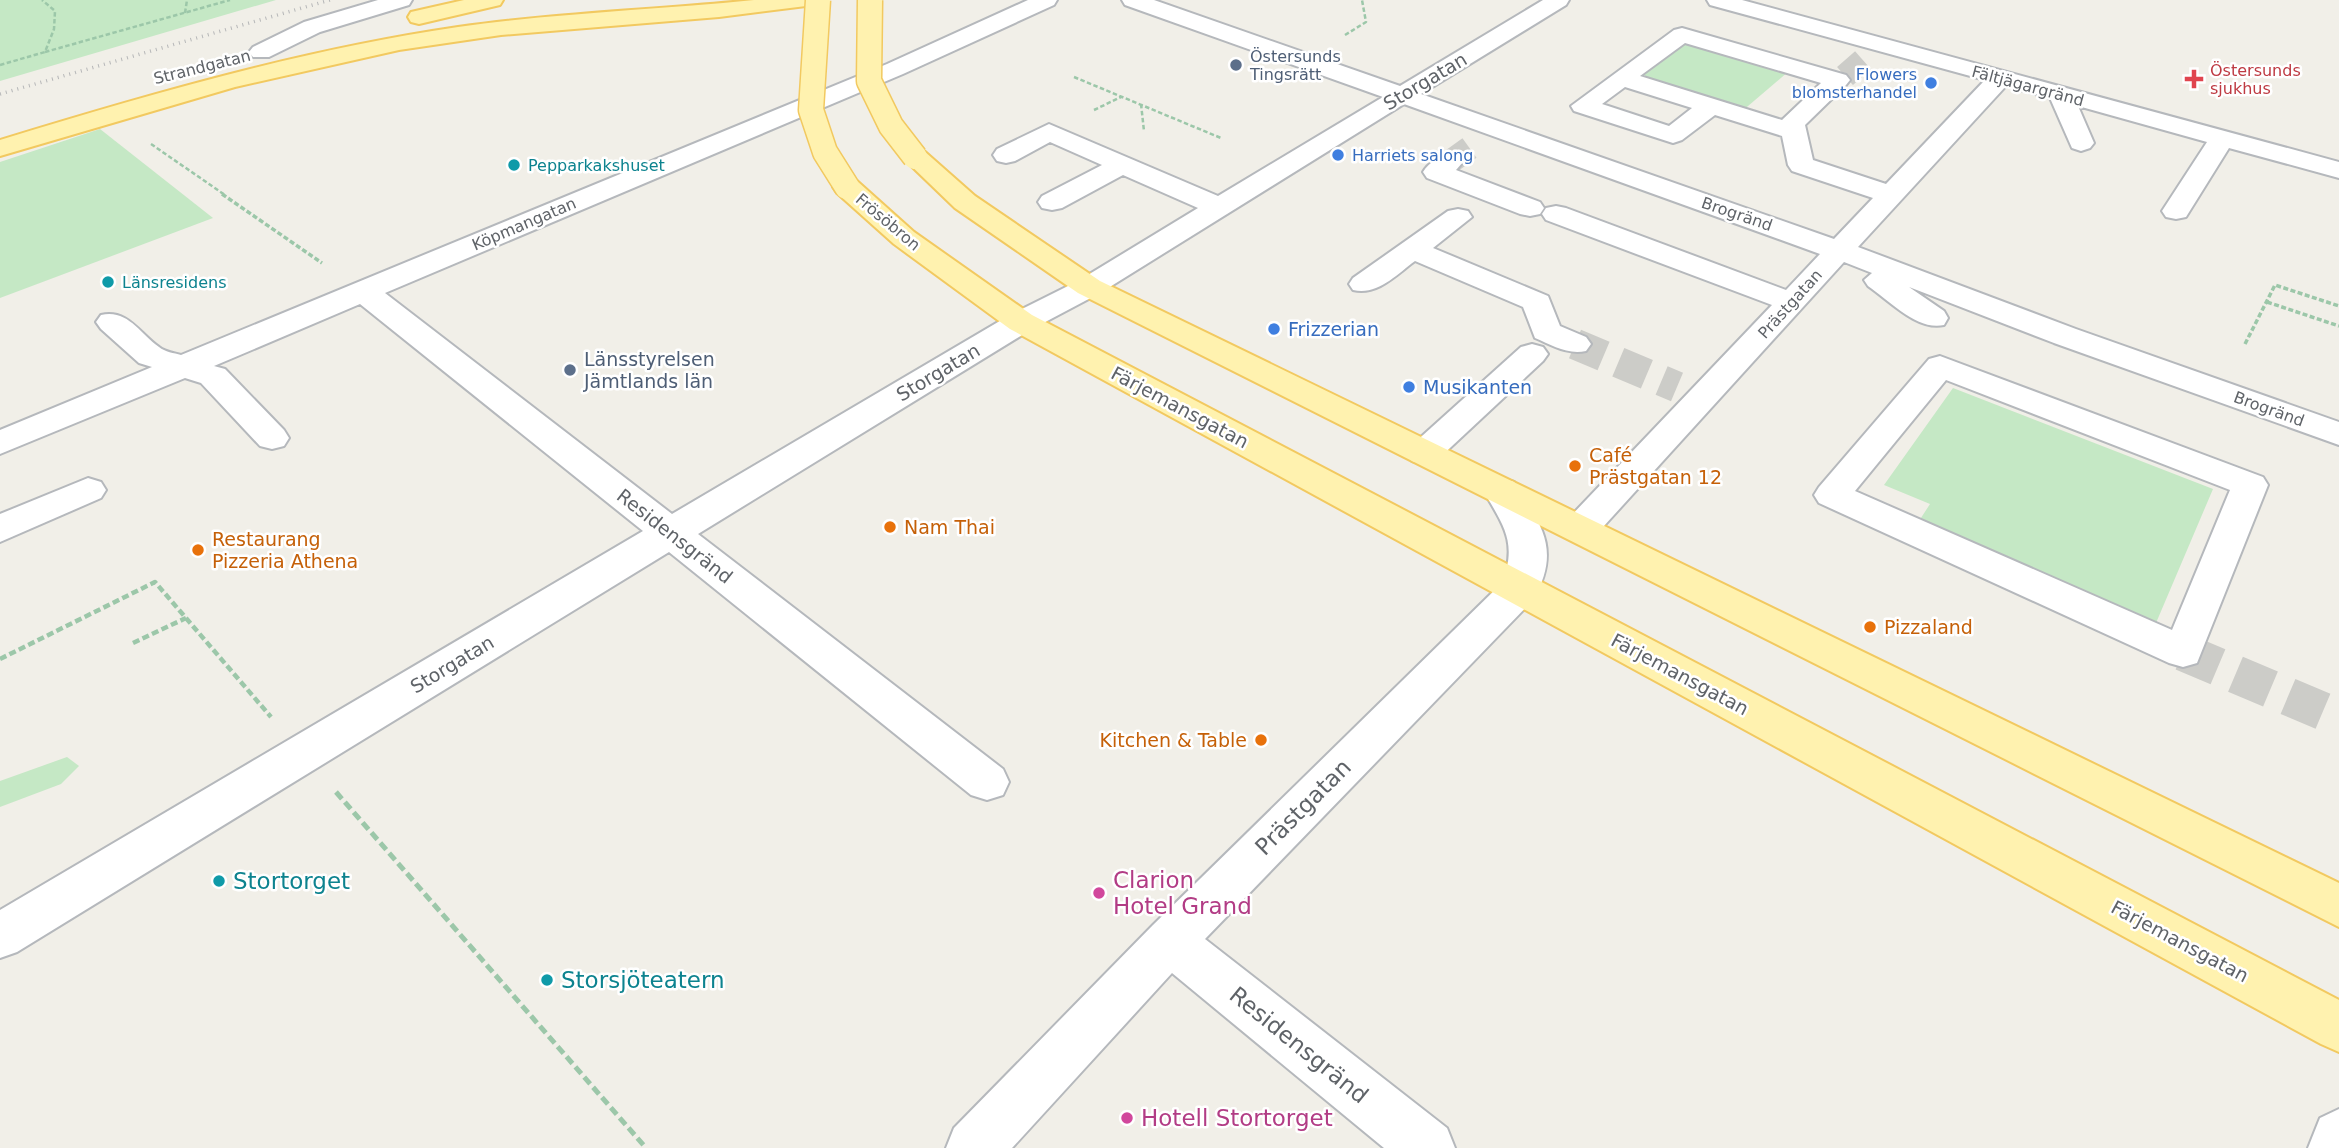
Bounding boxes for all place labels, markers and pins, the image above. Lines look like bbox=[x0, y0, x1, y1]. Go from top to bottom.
place label: Östersunds Tingsrätt bbox=[1249, 47, 1341, 84]
marker: Östersunds Tingsrätt bbox=[1228, 57, 1244, 73]
place label: Östersunds sjukhus bbox=[2210, 61, 2301, 98]
place label: Flowers blomsterhandel bbox=[1792, 65, 1917, 102]
marker: Östersunds sjukhus bbox=[2184, 69, 2204, 89]
marker: Flowers blomsterhandel bbox=[1923, 75, 1939, 91]
place label: Harriets salong bbox=[1352, 146, 1473, 165]
marker: Harriets salong bbox=[1330, 147, 1346, 163]
place label: Pepparkakshuset bbox=[528, 156, 665, 175]
marker: Pepparkakshuset bbox=[506, 157, 522, 173]
place label: Länsresidens bbox=[122, 273, 227, 292]
marker: Länsresidens bbox=[100, 274, 116, 290]
place label: Frizzerian bbox=[1288, 318, 1379, 340]
marker: Frizzerian bbox=[1266, 321, 1282, 337]
place label: Länsstyrelsen Jämtlands län bbox=[583, 348, 715, 392]
marker: Länsstyrelsen Jämtlands län bbox=[562, 362, 578, 378]
place label: Musikanten bbox=[1423, 376, 1532, 398]
marker: Musikanten bbox=[1401, 379, 1417, 395]
place label: Café Prästgatan 12 bbox=[1589, 444, 1722, 488]
marker: Café Prästgatan 12 bbox=[1567, 458, 1583, 474]
place label: Nam Thai bbox=[904, 516, 995, 538]
marker: Nam Thai bbox=[882, 519, 898, 535]
place label: Restaurang Pizzeria Athena bbox=[212, 528, 358, 572]
marker: Restaurang Pizzeria Athena bbox=[190, 542, 206, 558]
place label: Pizzaland bbox=[1884, 616, 1973, 638]
marker: Pizzaland bbox=[1862, 619, 1878, 635]
place label: Kitchen & Table bbox=[1100, 729, 1247, 751]
marker: Kitchen & Table bbox=[1253, 732, 1269, 748]
place label: Clarion Hotel Grand bbox=[1113, 867, 1252, 919]
place label: Stortorget bbox=[233, 868, 350, 894]
marker: Stortorget bbox=[211, 873, 227, 889]
marker: Clarion Hotel Grand bbox=[1091, 885, 1107, 901]
place label: Storsjöteatern bbox=[561, 967, 725, 993]
marker: Storsjöteatern bbox=[539, 972, 555, 988]
place label: Hotell Stortorget bbox=[1141, 1105, 1333, 1131]
marker: Hotell Stortorget bbox=[1119, 1110, 1135, 1126]

